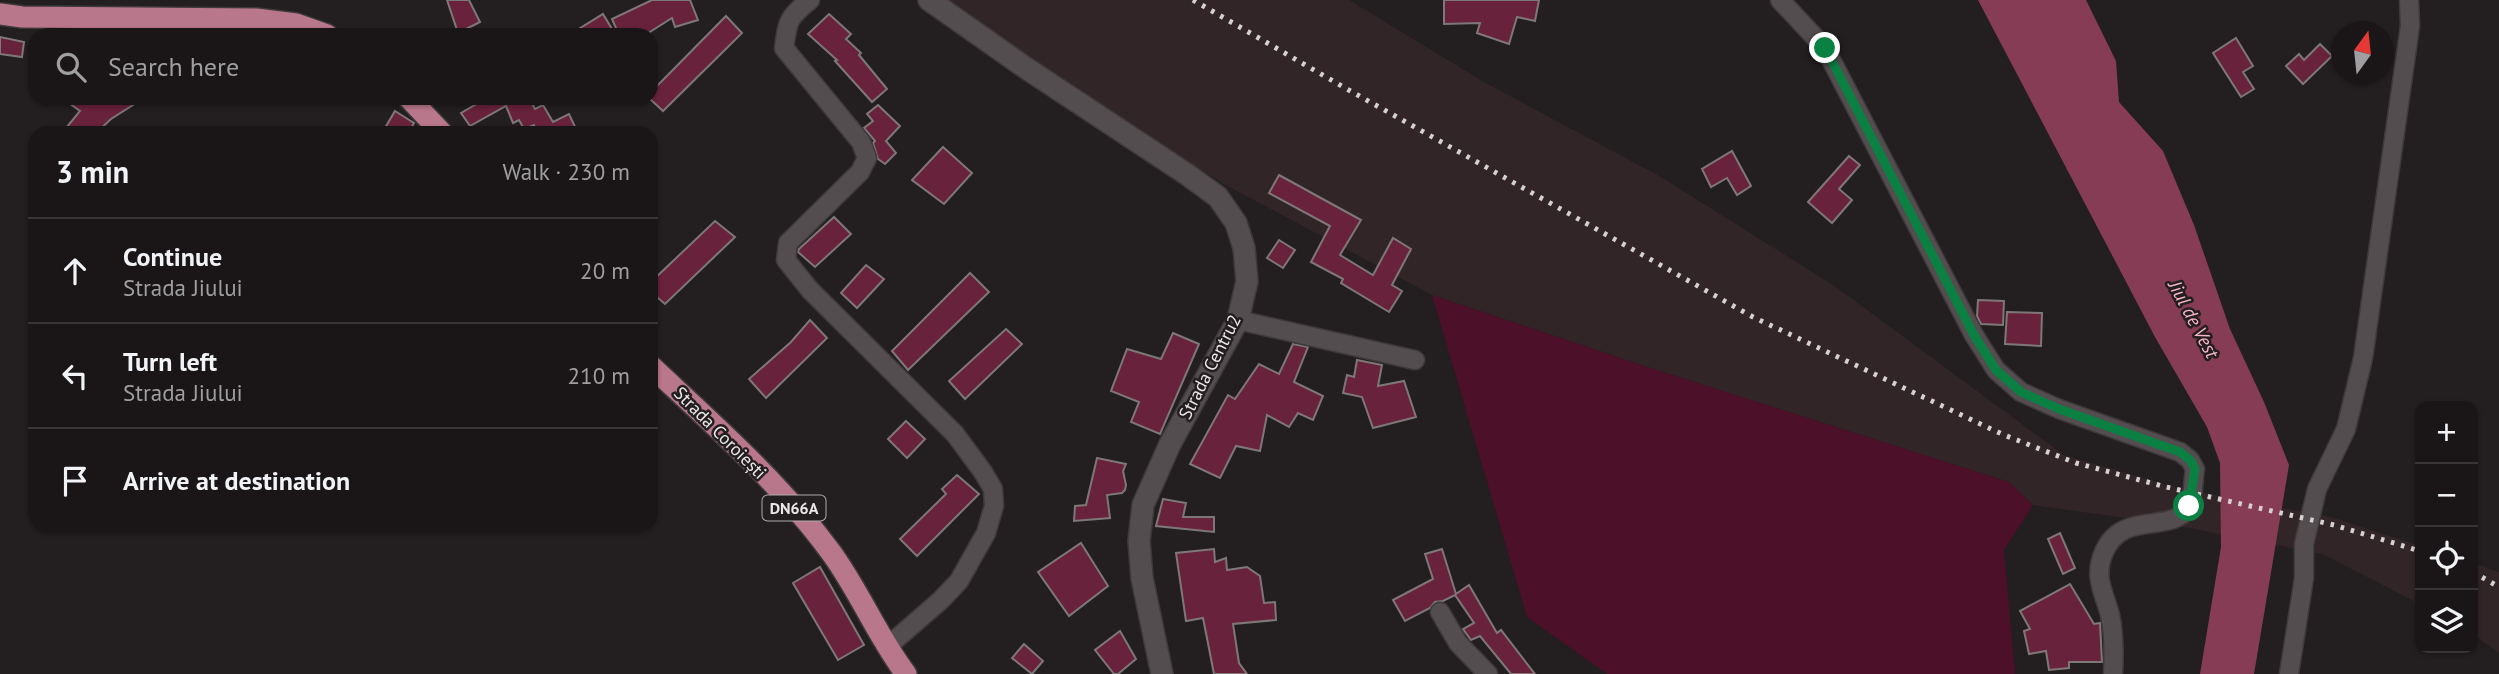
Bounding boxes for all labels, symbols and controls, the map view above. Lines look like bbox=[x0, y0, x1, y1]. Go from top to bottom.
north arrow bbox=[2331, 21, 2394, 84]
search box bbox=[28, 28, 658, 105]
route end bbox=[1809, 32, 1840, 63]
icon: search bbox=[52, 48, 90, 86]
text: Search here bbox=[108, 50, 239, 83]
text: 3 min bbox=[56, 152, 129, 191]
text: Walk · 230 m bbox=[503, 157, 630, 186]
text: Continue bbox=[123, 240, 222, 273]
icon: ahead bbox=[56, 252, 94, 290]
text: 20 m bbox=[580, 256, 630, 285]
text: Strada Jiului bbox=[123, 273, 243, 302]
water label: Jiul de Vest bbox=[2163, 274, 2225, 363]
street label: Strada Centru2 bbox=[1173, 311, 1246, 423]
text: Turn left bbox=[123, 345, 217, 378]
icon: left bbox=[56, 357, 94, 395]
text: 210 m bbox=[568, 361, 630, 390]
text: Strada Jiului bbox=[123, 378, 243, 407]
street label: Strada Coroiești bbox=[669, 381, 772, 484]
map controls bbox=[2415, 401, 2478, 653]
button: + bbox=[2415, 401, 2478, 464]
icon: arrive bbox=[56, 462, 94, 500]
text: Arrive at destination bbox=[123, 464, 350, 497]
button: − bbox=[2415, 464, 2478, 527]
route start bbox=[2173, 490, 2204, 521]
road number: DN66A bbox=[762, 495, 826, 520]
button: locate bbox=[2415, 527, 2478, 590]
button: layers bbox=[2415, 590, 2478, 653]

